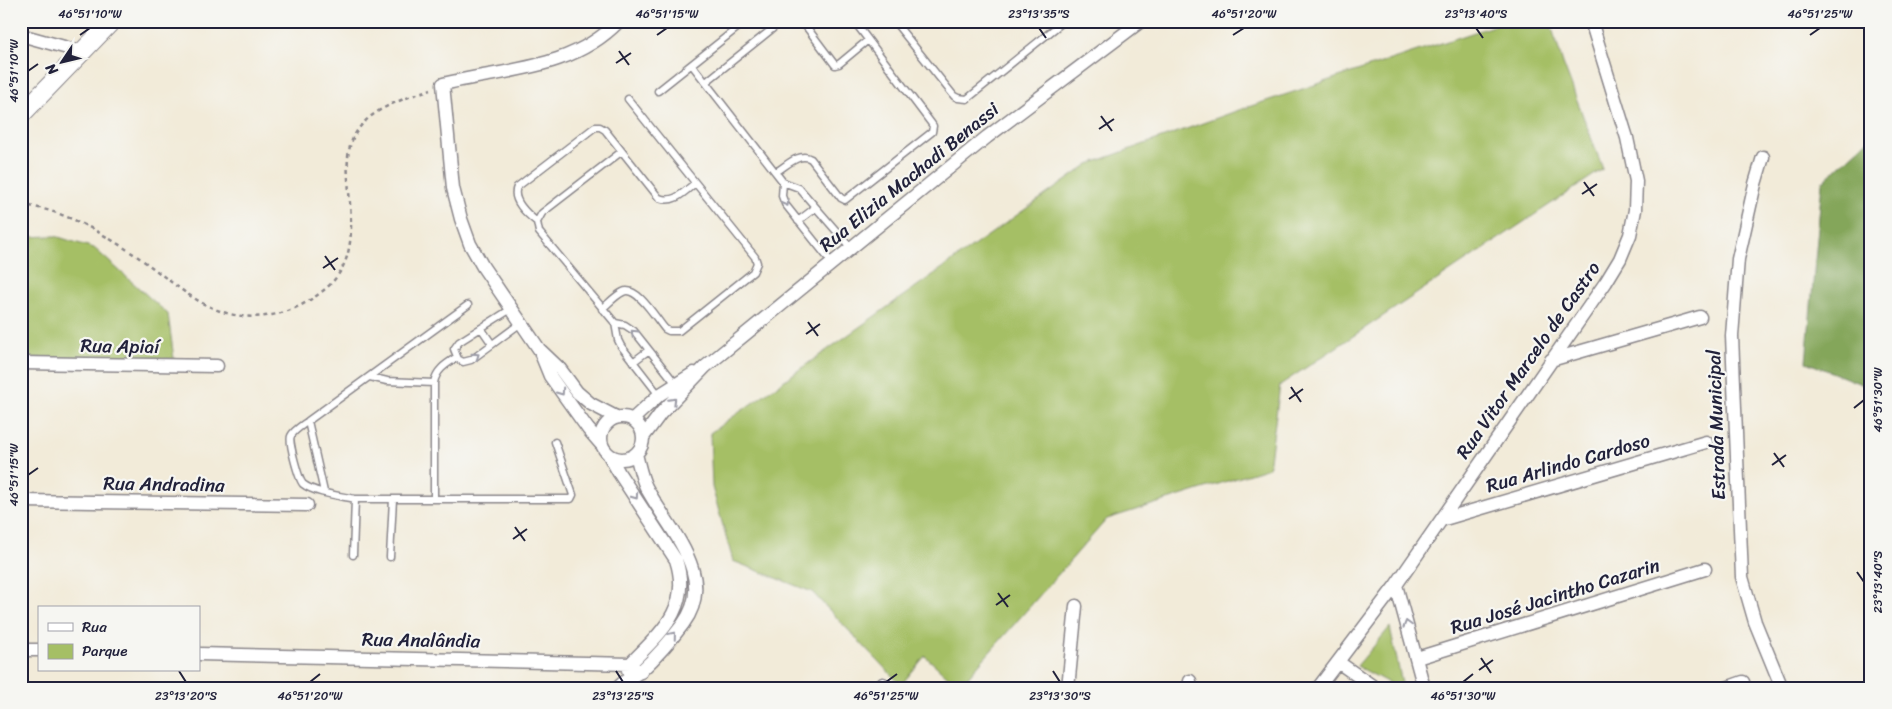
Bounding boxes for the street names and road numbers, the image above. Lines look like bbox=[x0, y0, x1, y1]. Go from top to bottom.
street label: Rua Elizia Machadi Benassi bbox=[812, 93, 1007, 260]
street label: Rua Vitor Marcelo de Castro bbox=[1447, 254, 1609, 466]
street label: Rua Apiaí bbox=[80, 329, 162, 363]
street label: Estrada Municipal bbox=[1697, 349, 1735, 501]
street label: Rua Arlindo Cardoso bbox=[1482, 424, 1654, 502]
street label: Rua Andradina bbox=[103, 466, 225, 502]
street label: Rua José Jacintho Cazarin bbox=[1446, 548, 1664, 644]
street label: Rua Analândia bbox=[361, 622, 481, 658]

